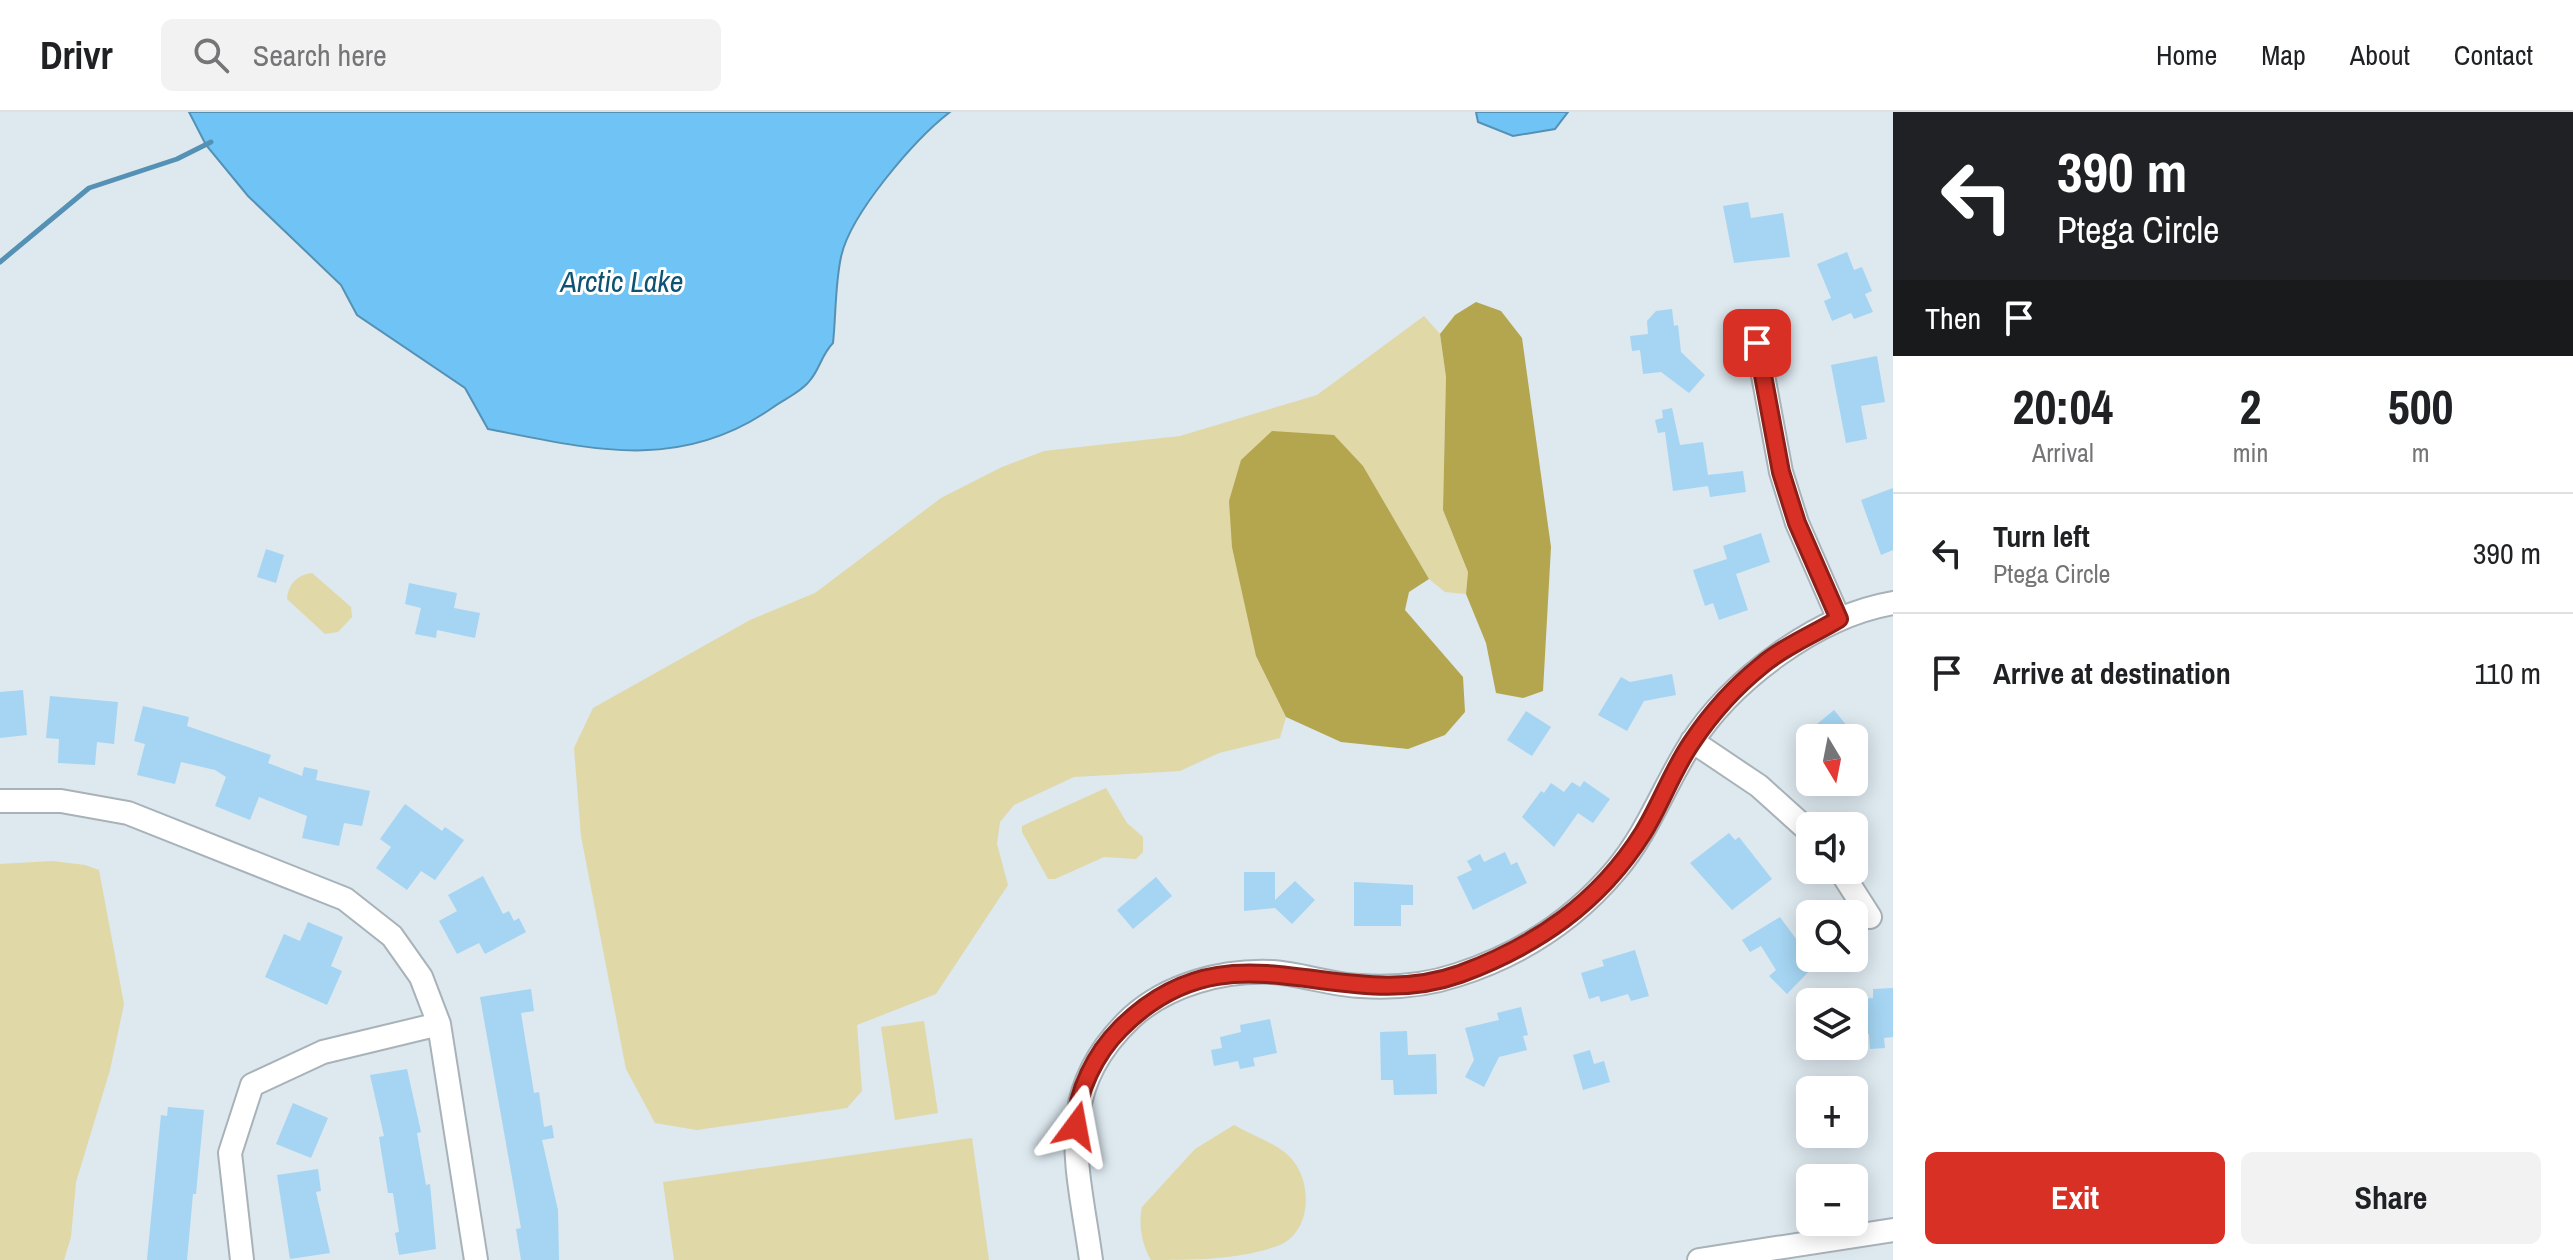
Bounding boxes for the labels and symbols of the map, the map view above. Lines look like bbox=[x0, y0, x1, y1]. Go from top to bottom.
water label: Arctic Lake bbox=[558, 261, 684, 301]
pin bbox=[1723, 309, 1791, 377]
north arrow bbox=[1796, 724, 1868, 796]
position arrow bbox=[1034, 1084, 1118, 1168]

